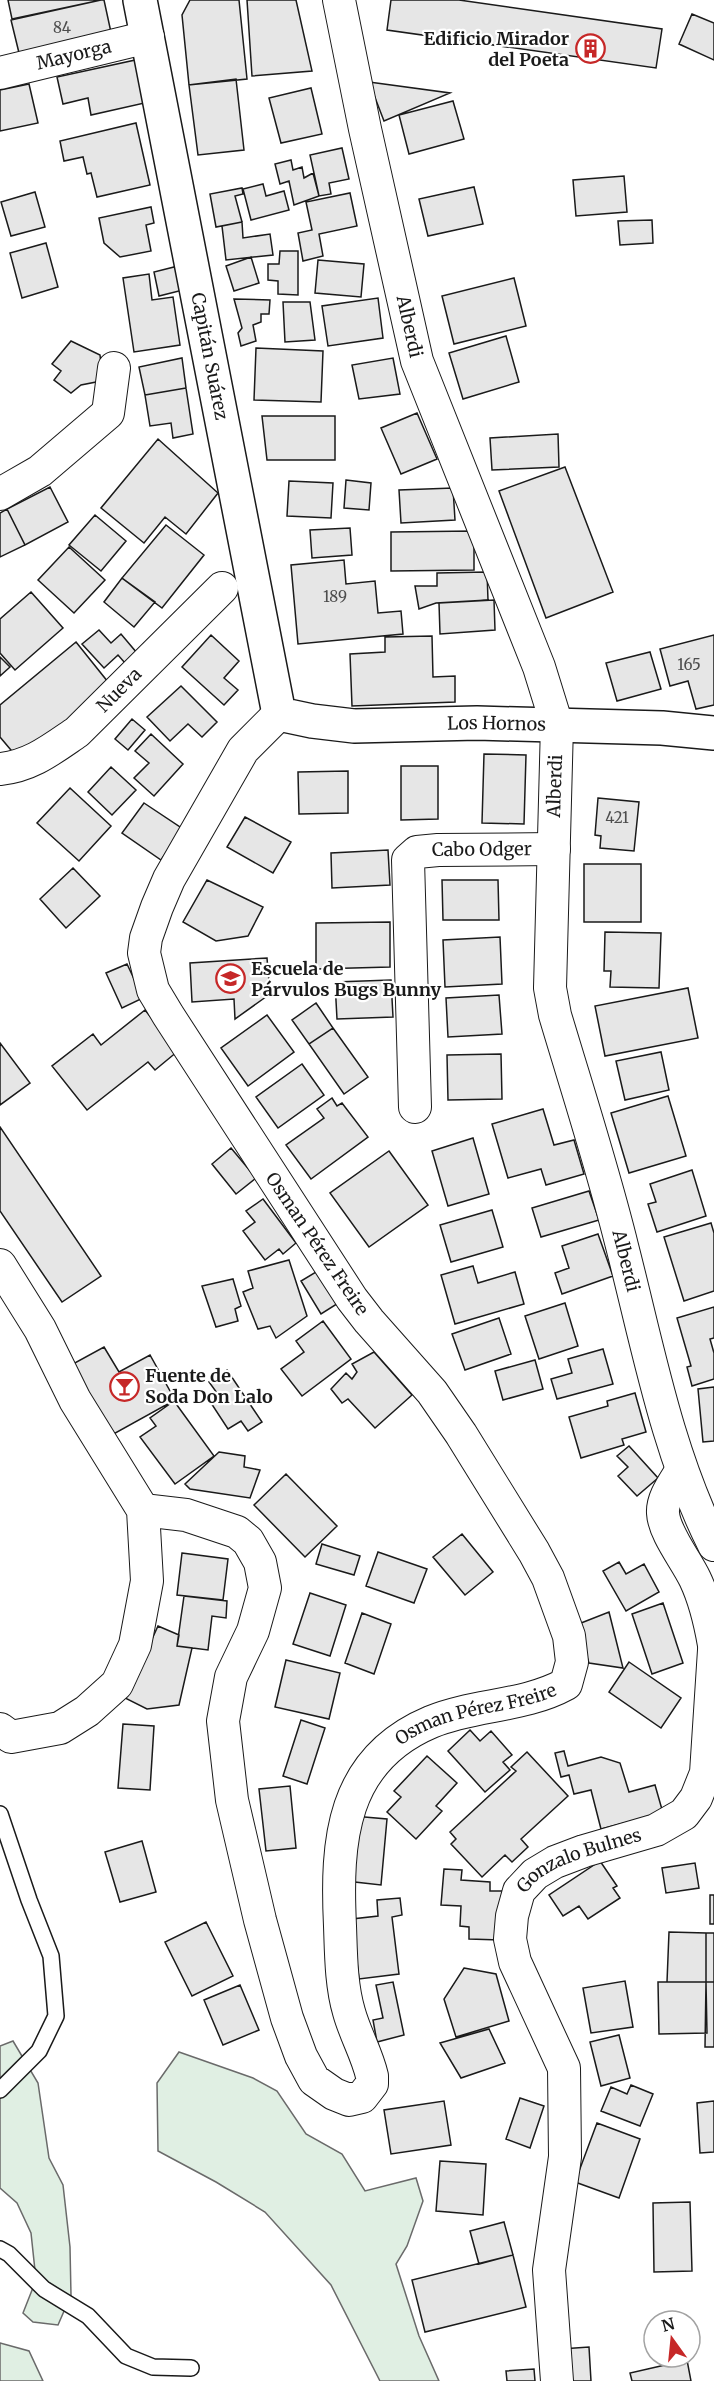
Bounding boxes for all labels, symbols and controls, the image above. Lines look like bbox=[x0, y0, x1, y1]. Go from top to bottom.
house number: 84 bbox=[53, 18, 71, 37]
place label: Edificio Mirador del Poeta bbox=[423, 27, 569, 71]
building icon: Edificio Mirador del Poeta bbox=[574, 33, 606, 65]
street label: Mayorga bbox=[34, 34, 114, 75]
street label: Capitán Suárez bbox=[186, 291, 234, 422]
street label: Alberdi bbox=[391, 292, 428, 360]
house number: 189 bbox=[323, 587, 347, 606]
house number: 165 bbox=[677, 655, 701, 674]
street label: Nueva bbox=[92, 662, 146, 717]
street label: Los Hornos bbox=[447, 711, 546, 736]
street label: Alberdi bbox=[542, 754, 567, 819]
house number: 421 bbox=[605, 808, 629, 827]
street label: Cabo Odger bbox=[431, 837, 532, 862]
place label: Escuela de Párvulos Bugs Bunny bbox=[251, 957, 442, 1001]
school or university icon: Escuela de Párvulos Bugs Bunny bbox=[214, 963, 246, 995]
street label: Osman Pérez Freire bbox=[261, 1168, 374, 1320]
street label: Alberdi bbox=[607, 1226, 645, 1294]
place label: Fuente de Soda Don Lalo bbox=[145, 1364, 273, 1408]
bar icon: Fuente de Soda Don Lalo bbox=[108, 1370, 140, 1402]
street label: Osman Pérez Freire bbox=[390, 1678, 560, 1750]
street label: Gonzalo Bulnes bbox=[511, 1823, 644, 1897]
north arrow bbox=[642, 2309, 702, 2369]
text: N bbox=[659, 2313, 677, 2336]

